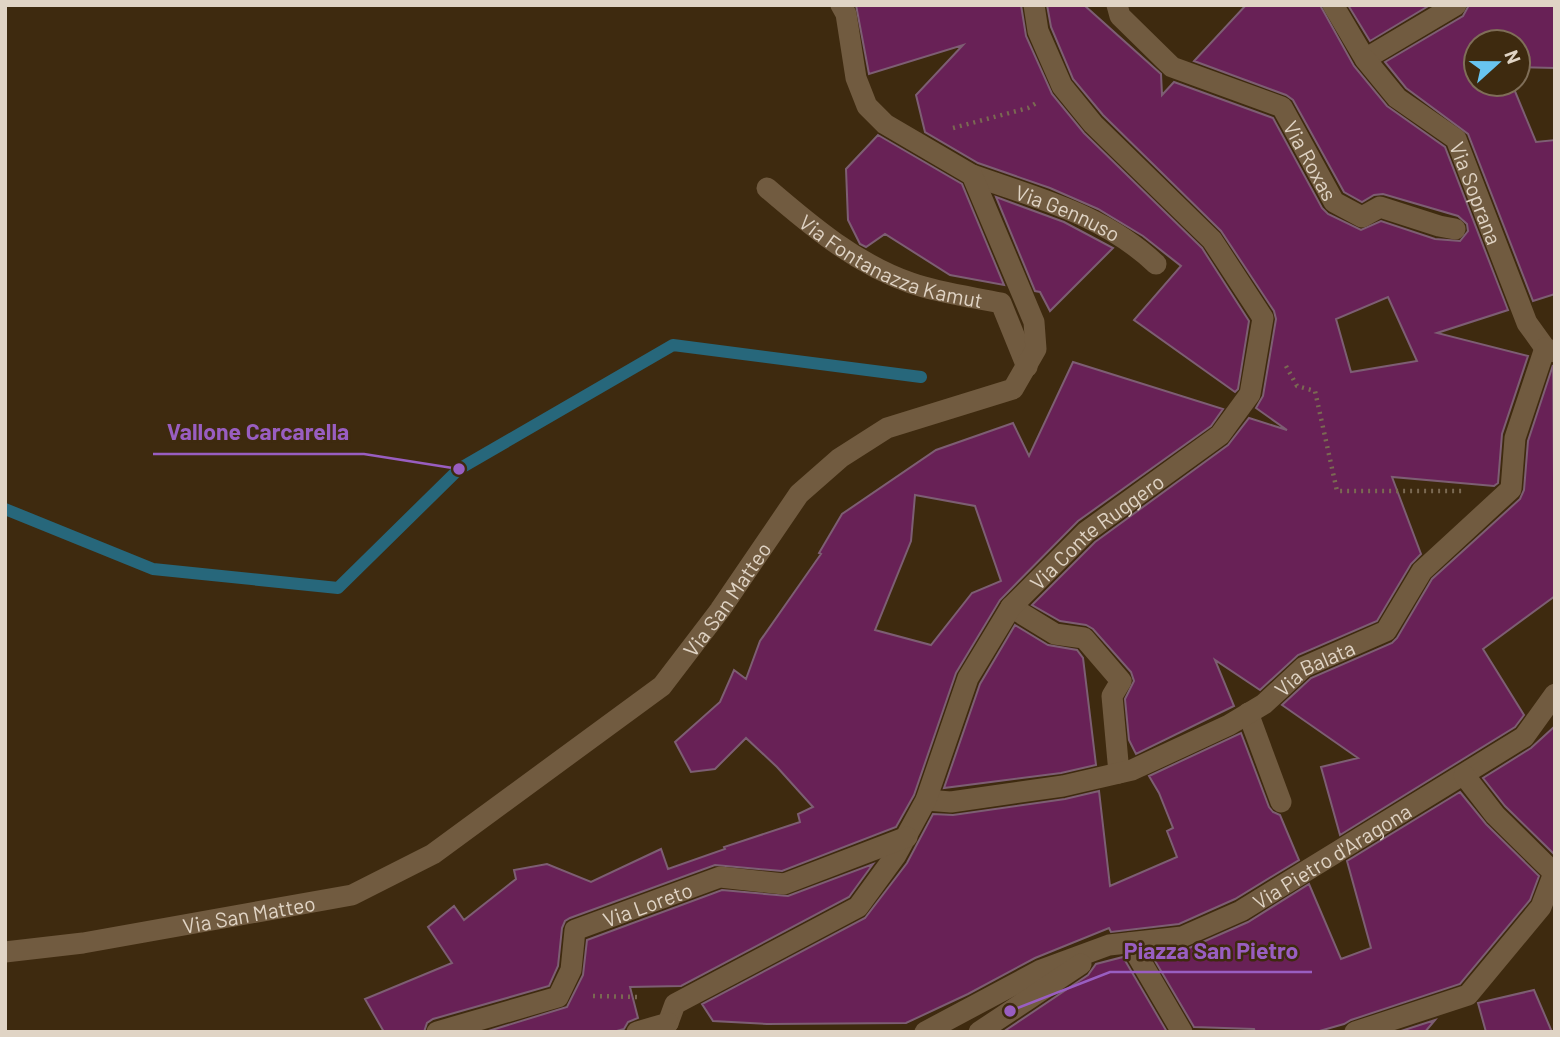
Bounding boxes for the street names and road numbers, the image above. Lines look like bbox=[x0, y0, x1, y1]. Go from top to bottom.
street label: Via Roxas bbox=[1279, 116, 1343, 205]
street label: Via Soprana bbox=[1446, 138, 1508, 248]
street label: Via Gennuso bbox=[1012, 178, 1125, 246]
street label: Via Fontanazza Kamut bbox=[795, 208, 985, 312]
street label: Via Conte Ruggero bbox=[1024, 468, 1168, 594]
street label: Via San Matteo bbox=[677, 537, 775, 661]
street label: Via Balata bbox=[1269, 634, 1358, 701]
street label: Via Pietro d'Aragona bbox=[1248, 797, 1415, 914]
street label: Via Loreto bbox=[599, 876, 695, 931]
street label: Via San Matteo bbox=[180, 889, 317, 938]

